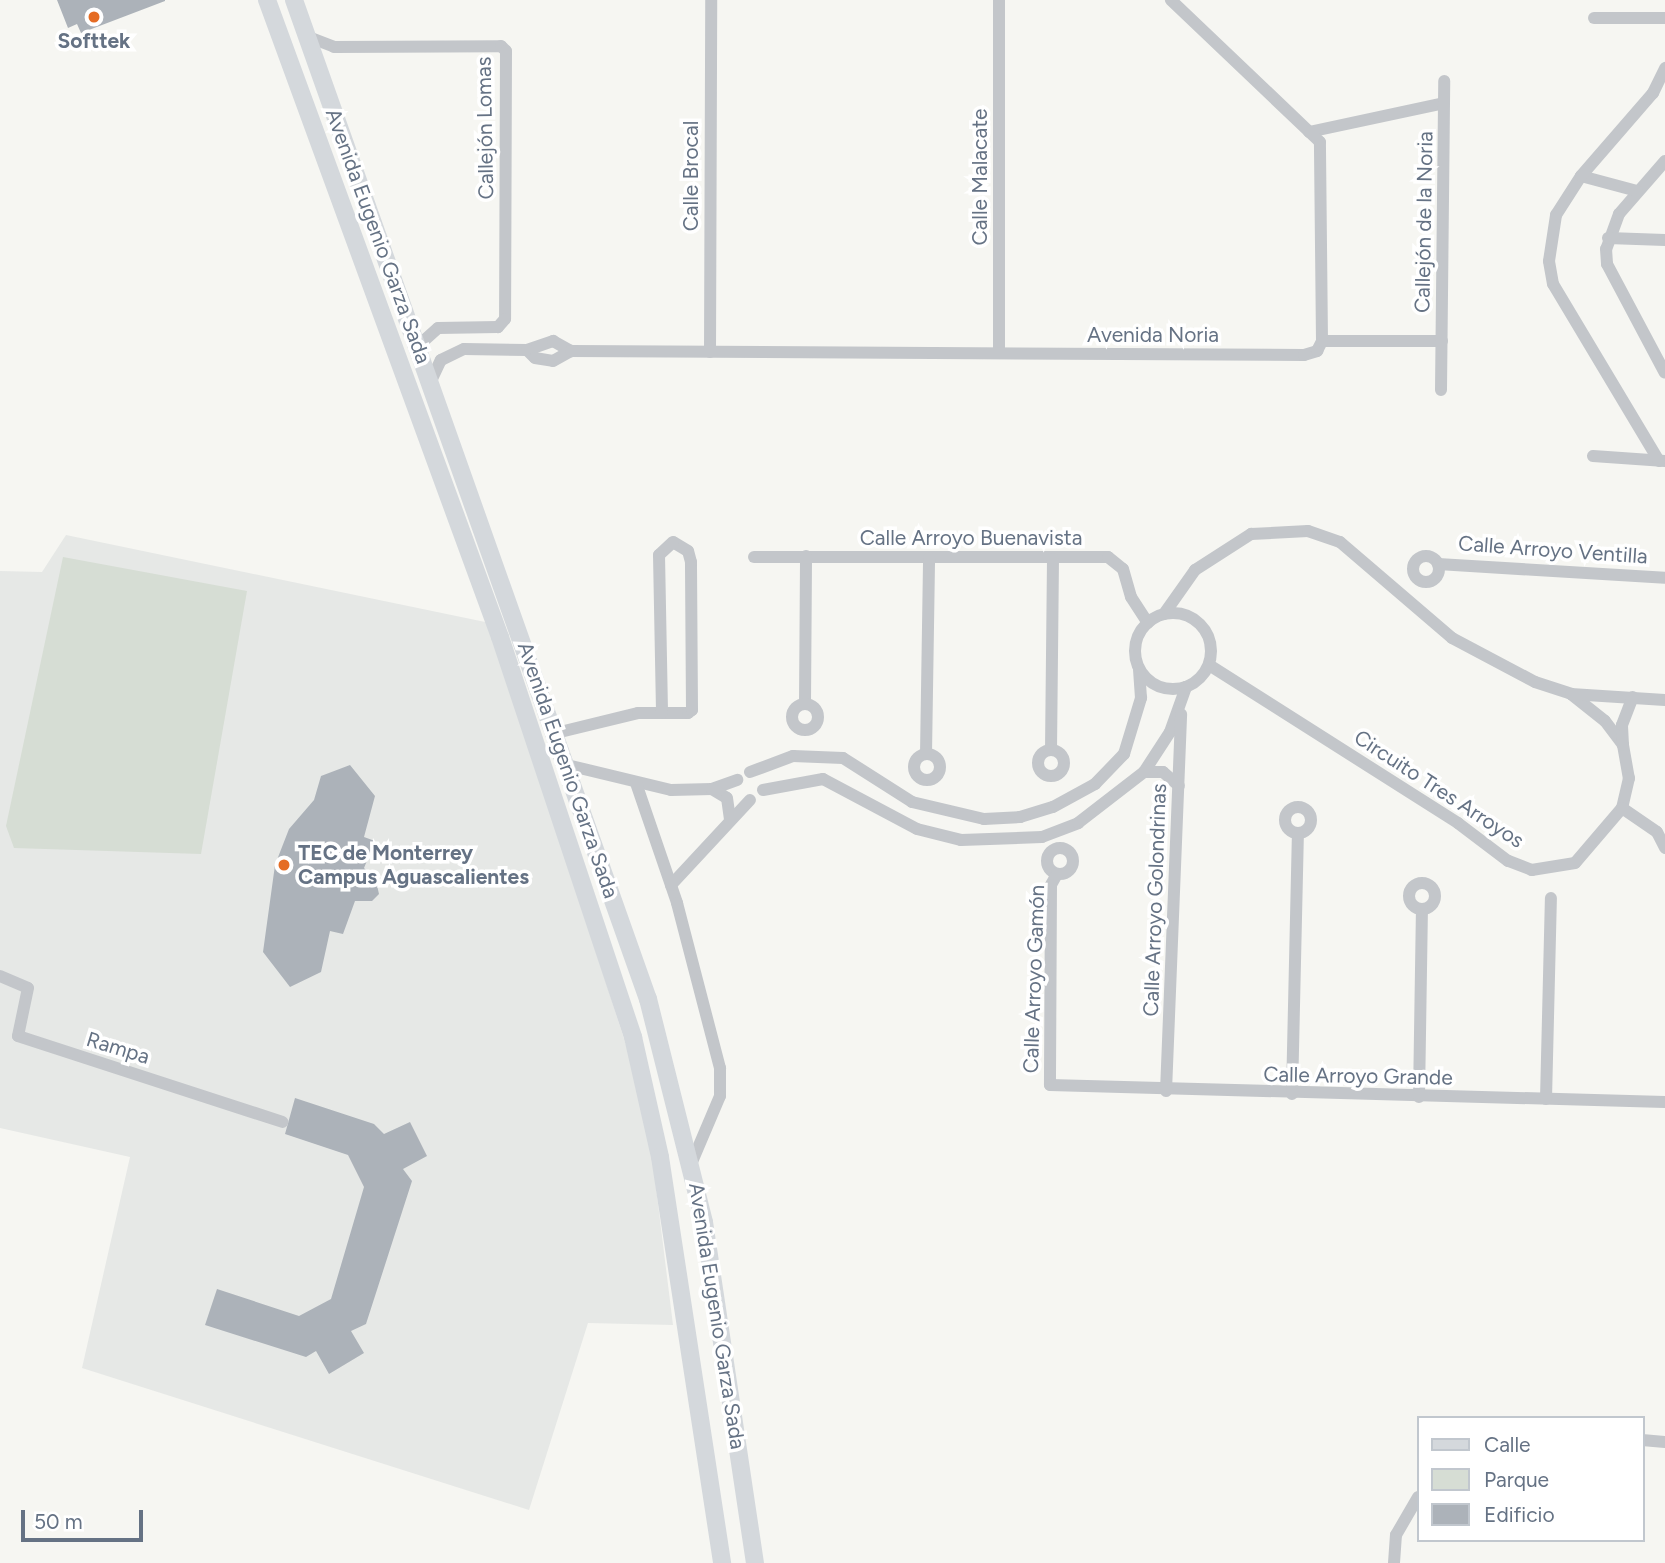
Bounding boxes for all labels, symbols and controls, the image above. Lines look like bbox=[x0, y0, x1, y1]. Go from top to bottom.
marker: Softtek bbox=[86, 9, 102, 25]
place label: Softtek bbox=[58, 28, 130, 54]
street label: Callejón Lomas bbox=[471, 56, 499, 200]
street label: Avenida Eugenio Garza Sada bbox=[320, 105, 436, 367]
street label: Calle Malacate bbox=[967, 109, 993, 245]
street label: Calle Brocal bbox=[678, 121, 704, 231]
street label: Callejón de la Noria bbox=[1410, 131, 1438, 313]
street label: Avenida Noria bbox=[1087, 322, 1219, 348]
street label: Calle Arroyo Buenavista bbox=[860, 525, 1082, 551]
street label: Calle Arroyo Ventilla bbox=[1457, 531, 1649, 569]
street label: Avenida Eugenio Garza Sada bbox=[512, 639, 624, 901]
street label: Circuito Tres Arroyos bbox=[1349, 725, 1529, 853]
street label: Calle Arroyo Golondrinas bbox=[1138, 783, 1172, 1017]
place label: TEC de Monterrey Campus Aguascalientes bbox=[298, 840, 529, 890]
marker: TEC de Monterrey Campus Aguascalientes bbox=[276, 857, 292, 873]
street label: Calle Arroyo Gamón bbox=[1018, 884, 1050, 1074]
street label: Rampa bbox=[83, 1026, 153, 1070]
street label: Calle Arroyo Grande bbox=[1263, 1062, 1453, 1090]
street label: Avenida Eugenio Garza Sada bbox=[683, 1181, 751, 1451]
legend bbox=[1416, 1416, 1644, 1542]
text: Calle bbox=[1484, 1432, 1531, 1457]
text: Parque bbox=[1484, 1467, 1549, 1492]
scale bar bbox=[24, 1496, 147, 1540]
text: Edificio bbox=[1484, 1502, 1555, 1527]
text: 50 m bbox=[34, 1509, 83, 1534]

